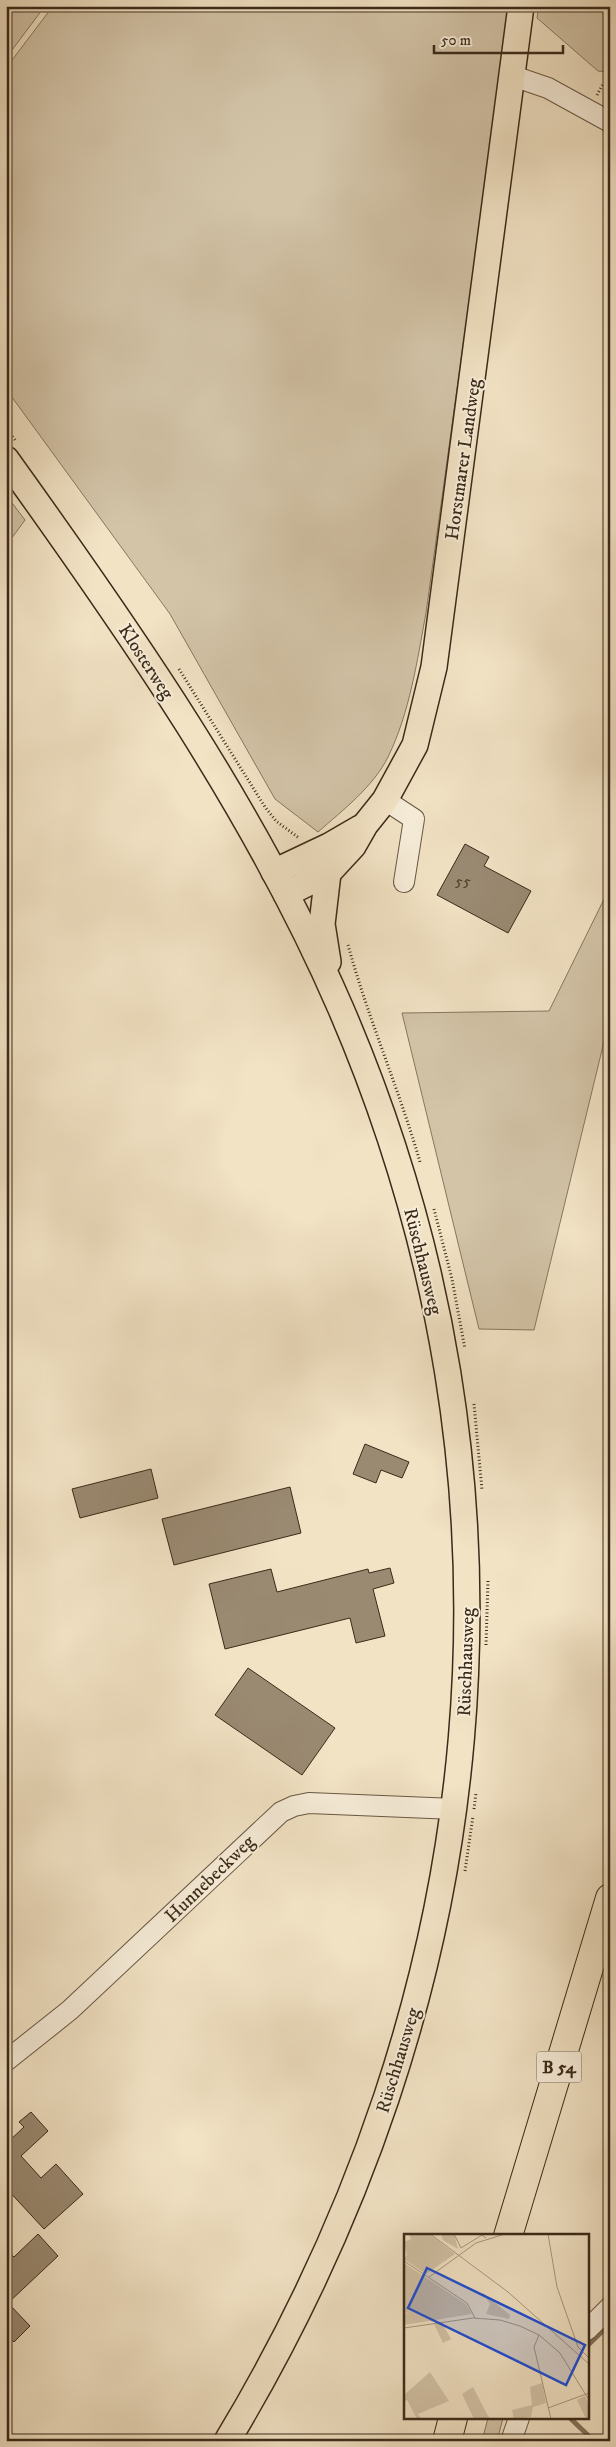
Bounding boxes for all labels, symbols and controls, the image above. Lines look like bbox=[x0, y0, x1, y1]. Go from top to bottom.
scale bar bbox=[434, 22, 562, 54]
text: 50 m bbox=[441, 31, 471, 50]
street label: Horstmarer Landweg bbox=[441, 376, 486, 542]
street label: Klosterweg bbox=[113, 620, 179, 704]
house number: 55 bbox=[455, 871, 471, 891]
street label: Rüschhausweg bbox=[398, 1206, 447, 1318]
street label: Rüschhausweg bbox=[453, 1606, 480, 1717]
street label: Hunnebeckweg bbox=[160, 1830, 260, 1928]
street label: Rüschhausweg bbox=[371, 2004, 426, 2116]
road number: B 54 bbox=[536, 2052, 582, 2082]
inset map bbox=[404, 2234, 588, 2420]

